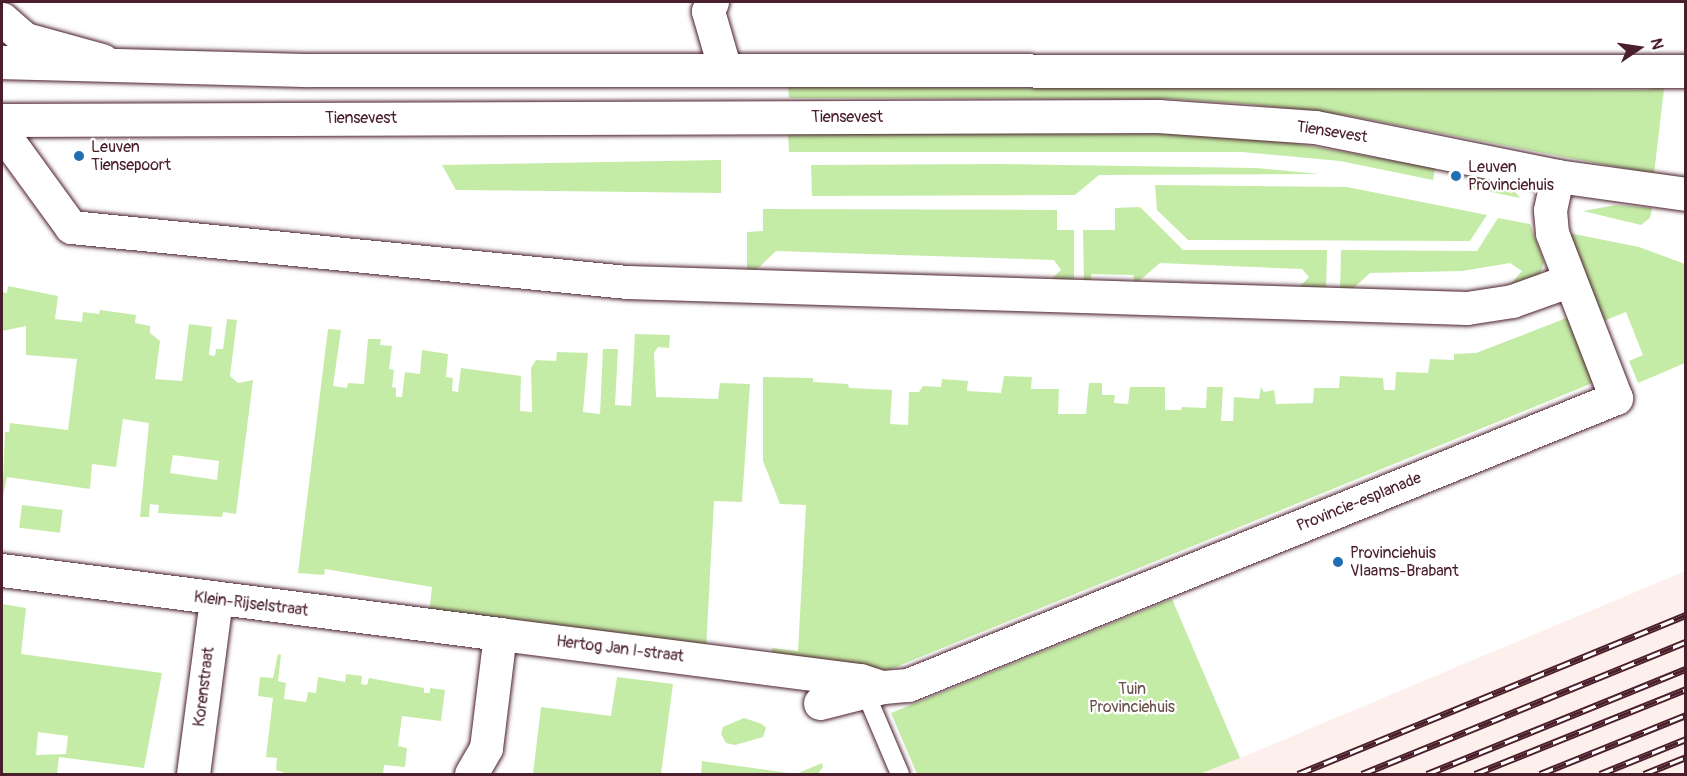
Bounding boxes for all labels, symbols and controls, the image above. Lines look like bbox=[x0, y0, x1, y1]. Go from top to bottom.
north arrow bbox=[1609, 18, 1669, 78]
text: N bbox=[1646, 36, 1667, 51]
street label: Tiensevest bbox=[811, 107, 883, 127]
street label: Tiensevest bbox=[325, 108, 397, 128]
street label: Tiensevest bbox=[1295, 117, 1369, 147]
place label: Leuven Tiensepoort bbox=[91, 137, 171, 175]
marker: Leuven Tiensepoort bbox=[72, 149, 86, 163]
place label: Leuven Provinciehuis bbox=[1468, 157, 1554, 195]
marker: Leuven Provinciehuis bbox=[1449, 169, 1463, 183]
street label: Provincie-esplanade bbox=[1294, 468, 1424, 536]
place label: Provinciehuis Vlaams-Brabant bbox=[1350, 543, 1459, 581]
marker: Provinciehuis Vlaams-Brabant bbox=[1331, 555, 1345, 569]
street label: Klein-Rijselstraat bbox=[193, 587, 309, 621]
street label: Hertog Jan I-straat bbox=[555, 632, 685, 666]
street label: Korenstraat bbox=[190, 646, 218, 728]
park label: Tuin Provinciehuis bbox=[1089, 679, 1175, 717]

